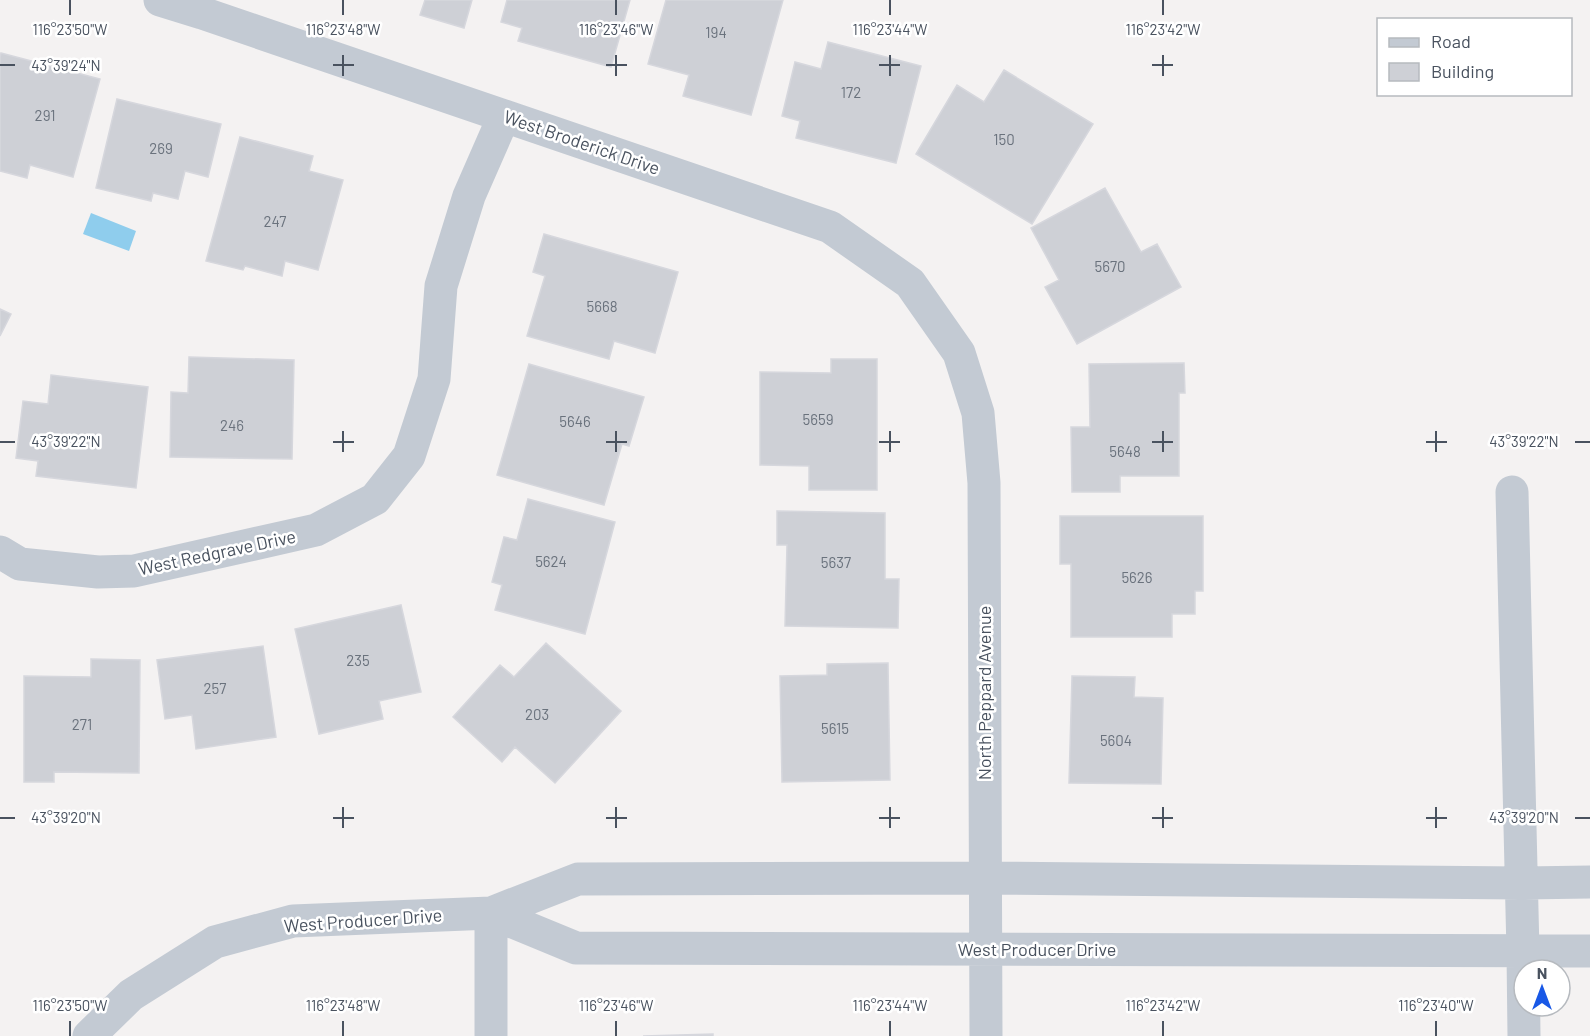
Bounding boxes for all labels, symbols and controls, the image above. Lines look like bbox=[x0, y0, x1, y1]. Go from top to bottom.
legend bbox=[1377, 18, 1572, 96]
text: 116°23'50"W bbox=[33, 20, 107, 38]
text: 116°23'48"W bbox=[306, 20, 380, 38]
text: 116°23'46"W bbox=[579, 20, 653, 38]
text: 116°23'44"W bbox=[853, 20, 927, 38]
text: 116°23'42"W bbox=[1126, 20, 1200, 38]
house number: 194 bbox=[705, 23, 727, 41]
text: Road bbox=[1431, 30, 1471, 52]
text: 43°39'24"N bbox=[31, 56, 101, 74]
text: Building bbox=[1431, 60, 1494, 82]
house number: 172 bbox=[841, 83, 861, 101]
street label: West Broderick Drive bbox=[501, 105, 663, 179]
house number: 291 bbox=[35, 106, 55, 124]
house number: 150 bbox=[993, 130, 1015, 148]
house number: 269 bbox=[149, 139, 173, 157]
house number: 247 bbox=[264, 212, 286, 230]
house number: 5670 bbox=[1094, 257, 1126, 275]
house number: 5668 bbox=[587, 297, 617, 315]
house number: 5659 bbox=[803, 410, 833, 428]
house number: 5646 bbox=[559, 412, 591, 430]
house number: 246 bbox=[220, 416, 244, 434]
text: 43°39'22"N bbox=[31, 432, 101, 450]
text: 43°39'22"N bbox=[1489, 432, 1559, 450]
house number: 5648 bbox=[1109, 442, 1141, 460]
street label: West Redgrave Drive bbox=[136, 525, 298, 579]
house number: 5624 bbox=[535, 552, 567, 570]
house number: 5637 bbox=[821, 553, 851, 571]
house number: 5626 bbox=[1121, 568, 1153, 586]
street label: North Peppard Avenue bbox=[973, 606, 995, 780]
house number: 235 bbox=[346, 651, 370, 669]
house number: 257 bbox=[204, 679, 226, 697]
house number: 203 bbox=[525, 705, 549, 723]
house number: 271 bbox=[72, 715, 92, 733]
house number: 5615 bbox=[821, 719, 849, 737]
house number: 5604 bbox=[1100, 731, 1132, 749]
text: 43°39'20"N bbox=[31, 808, 101, 826]
text: 43°39'20"N bbox=[1489, 808, 1559, 826]
street label: West Producer Drive bbox=[283, 903, 443, 937]
street label: West Producer Drive bbox=[958, 938, 1116, 960]
north arrow bbox=[1512, 958, 1572, 1018]
text: N bbox=[1537, 963, 1547, 982]
text: 116°23'50"W bbox=[33, 996, 107, 1014]
text: 116°23'48"W bbox=[306, 996, 380, 1014]
text: 116°23'46"W bbox=[579, 996, 653, 1014]
text: 116°23'44"W bbox=[853, 996, 927, 1014]
text: 116°23'42"W bbox=[1126, 996, 1200, 1014]
text: 116°23'40"W bbox=[1398, 996, 1474, 1014]

